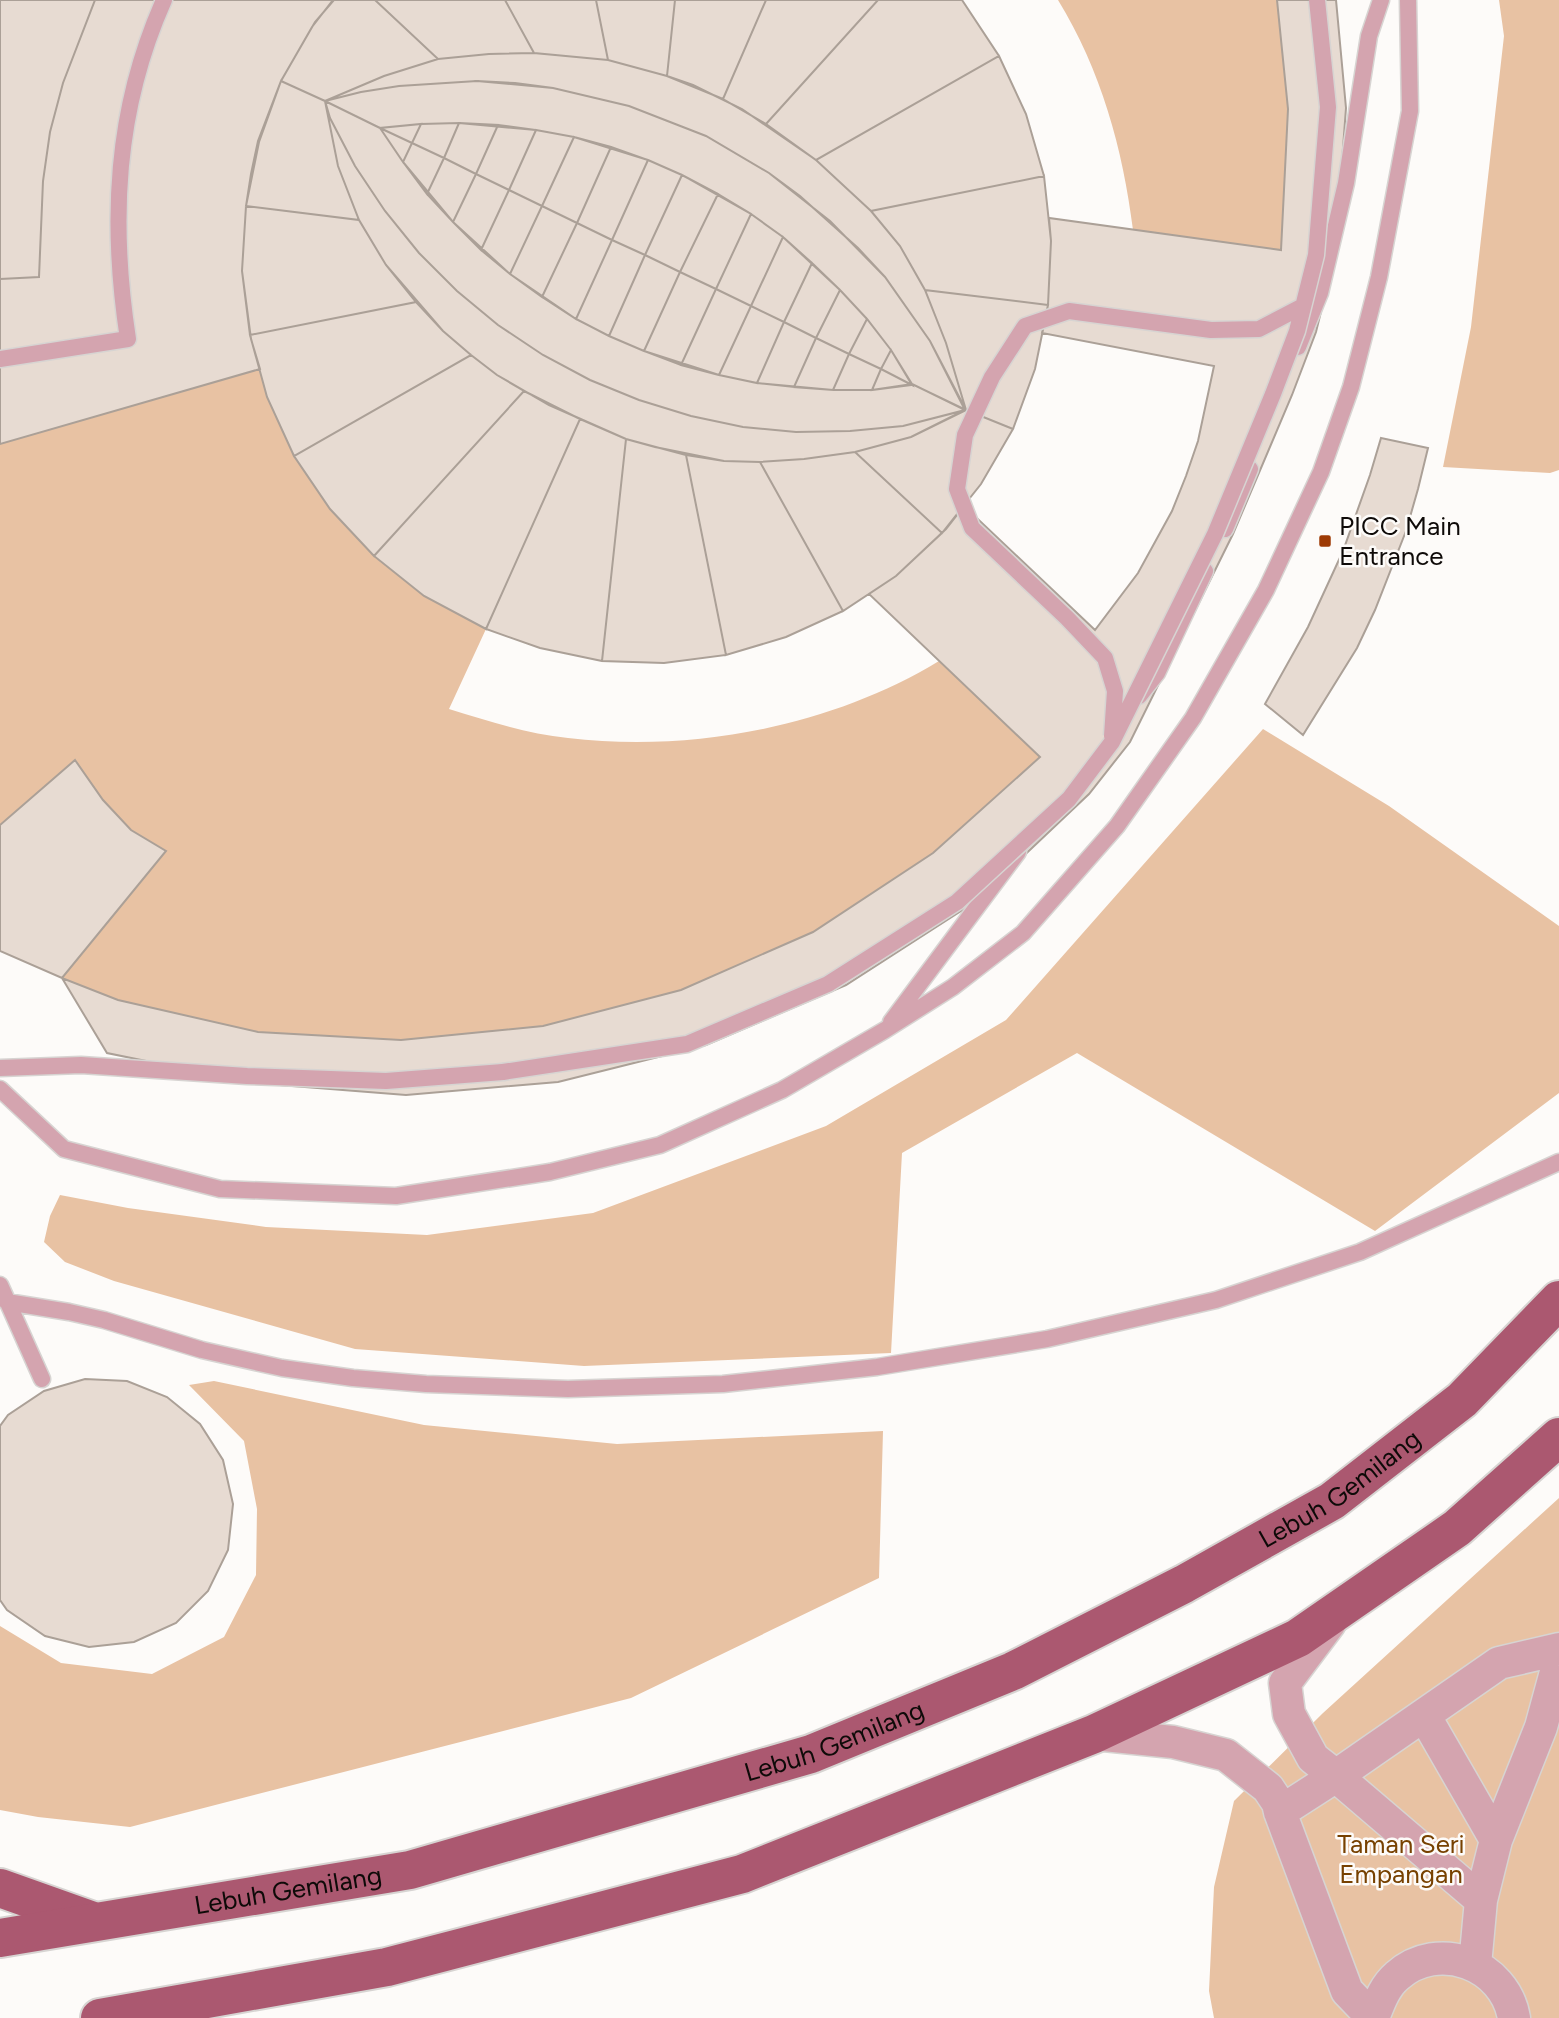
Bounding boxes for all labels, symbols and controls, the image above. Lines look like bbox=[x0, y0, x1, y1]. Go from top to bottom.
place label: PICC Main Entrance bbox=[1339, 510, 1461, 572]
marker: PICC Main Entrance bbox=[1317, 533, 1333, 549]
street label: Lebuh Gemilang bbox=[1253, 1422, 1427, 1555]
street label: Lebuh Gemilang bbox=[741, 1693, 929, 1788]
park label: Taman Seri Empangan bbox=[1337, 1828, 1465, 1890]
street label: Lebuh Gemilang bbox=[192, 1859, 384, 1922]

